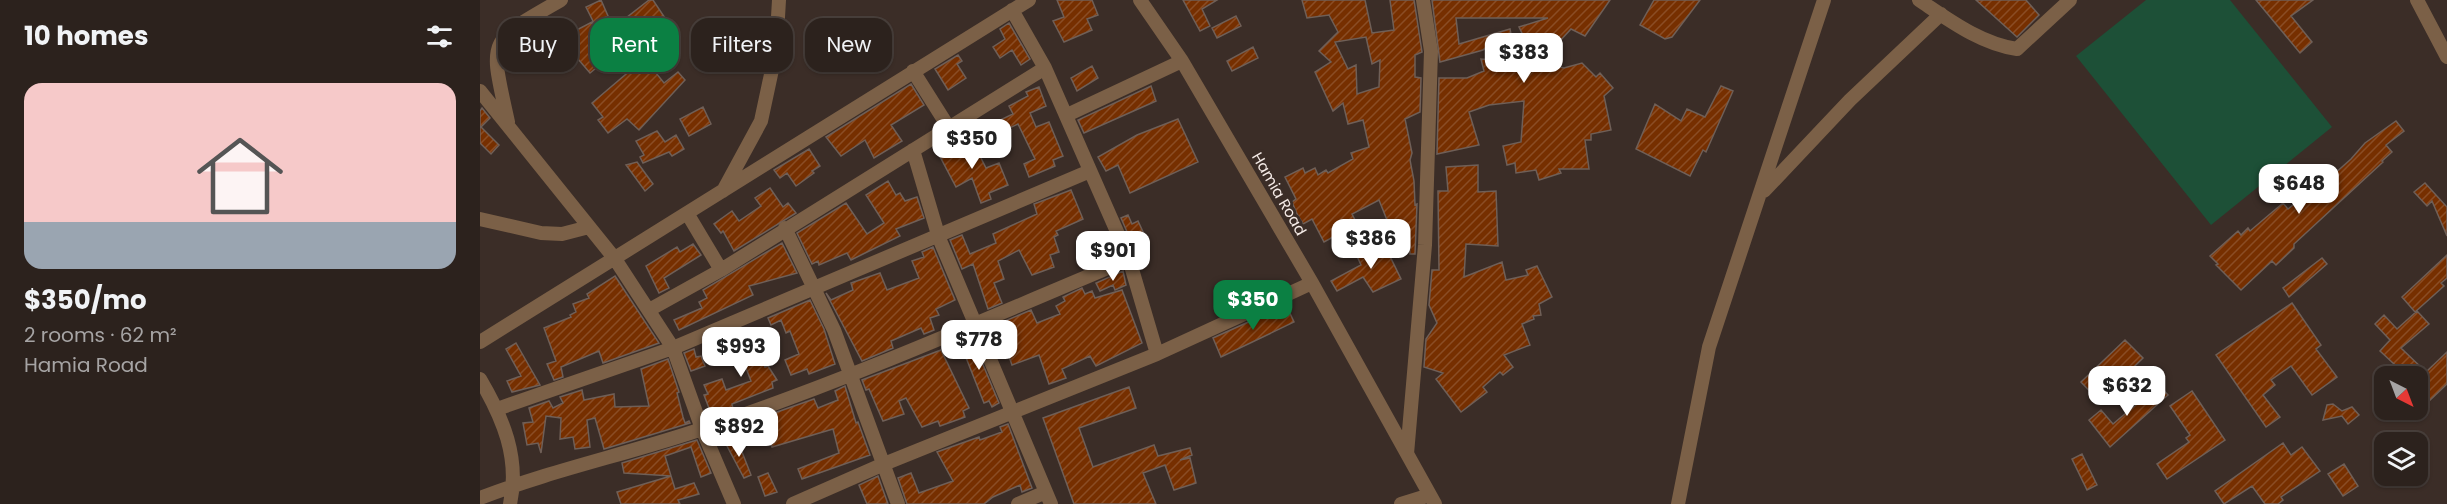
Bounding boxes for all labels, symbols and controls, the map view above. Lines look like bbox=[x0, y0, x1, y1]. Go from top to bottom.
text: 10 homes bbox=[24, 18, 148, 54]
chip: Buy bbox=[498, 18, 578, 72]
chip: Rent bbox=[590, 18, 679, 72]
chip: Filters bbox=[691, 18, 793, 72]
chip: New bbox=[805, 18, 892, 72]
icon: filters bbox=[423, 20, 456, 53]
pin: $383 bbox=[1488, 33, 1560, 84]
text: $383 bbox=[1499, 38, 1549, 66]
pin: $350 bbox=[936, 119, 1008, 170]
icon: home bbox=[186, 122, 294, 230]
text: $350 bbox=[946, 124, 998, 152]
street label: Hamia Road bbox=[1247, 148, 1312, 239]
pin: $648 bbox=[2263, 164, 2335, 215]
text: $648 bbox=[2273, 169, 2325, 197]
pin: $386 bbox=[1335, 219, 1407, 270]
text: $386 bbox=[1346, 224, 1396, 252]
pin: $901 bbox=[1077, 231, 1149, 282]
text: $901 bbox=[1090, 236, 1136, 264]
pin: $350 bbox=[1217, 280, 1289, 331]
text: $350/mo bbox=[24, 282, 147, 318]
text: $350 bbox=[1227, 285, 1279, 313]
pin: $778 bbox=[943, 320, 1015, 371]
text: 2 rooms · 62 m² bbox=[24, 321, 177, 349]
text: $778 bbox=[955, 325, 1003, 353]
pin: $993 bbox=[705, 327, 777, 378]
text: $993 bbox=[716, 332, 766, 360]
text: Hamia Road bbox=[24, 351, 148, 379]
pin: $632 bbox=[2091, 366, 2163, 417]
north arrow bbox=[2374, 366, 2428, 420]
map controls bbox=[2374, 366, 2428, 486]
text: $632 bbox=[2102, 371, 2152, 399]
pin: $892 bbox=[703, 407, 775, 458]
text: $892 bbox=[714, 412, 764, 440]
button: layers bbox=[2374, 432, 2428, 486]

